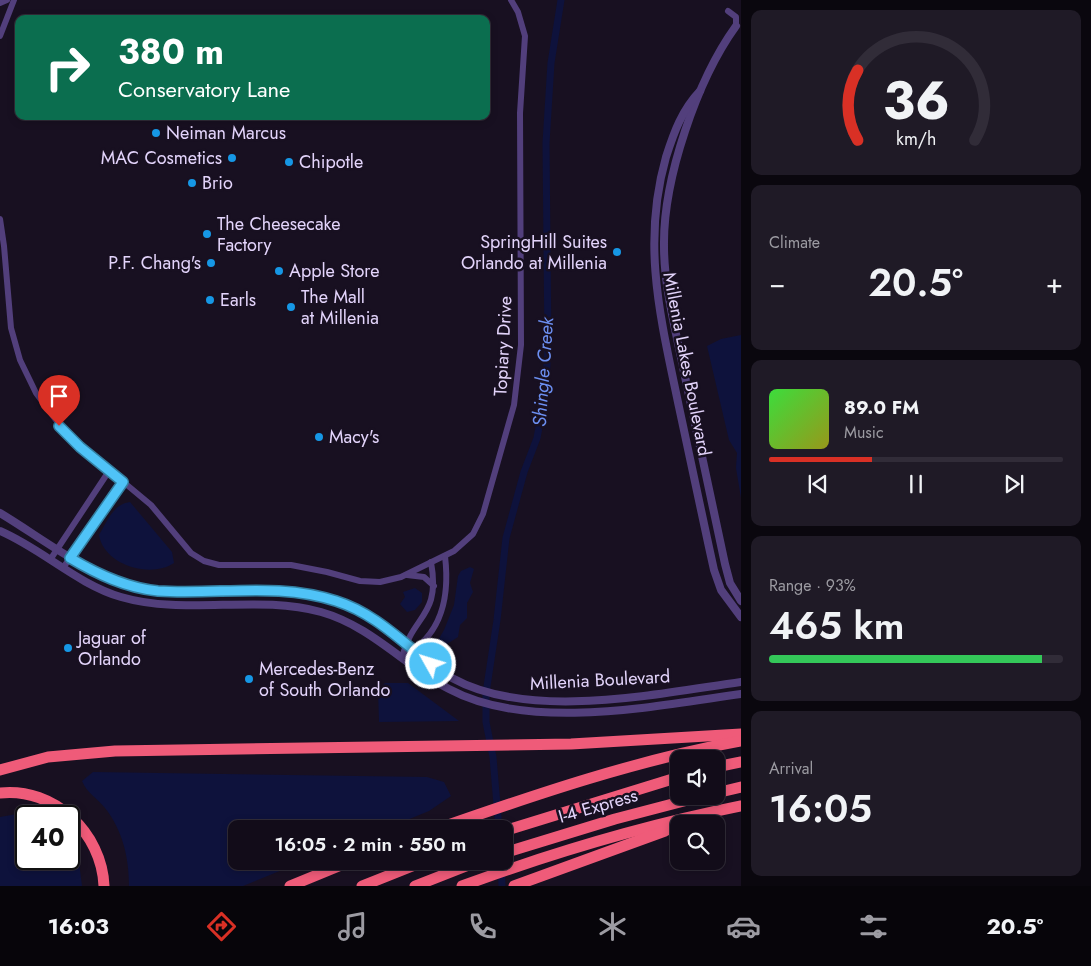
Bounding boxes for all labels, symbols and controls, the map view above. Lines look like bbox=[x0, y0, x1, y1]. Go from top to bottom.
text: 380 m bbox=[118, 27, 224, 77]
icon: right bbox=[35, 35, 100, 100]
text: 36 bbox=[882, 63, 950, 139]
text: Conservatory Lane bbox=[118, 73, 290, 105]
place label: Neiman Marcus bbox=[166, 120, 286, 146]
text: km/h bbox=[896, 126, 936, 152]
marker: Neiman Marcus bbox=[150, 127, 162, 139]
place label: MAC Cosmetics bbox=[101, 145, 222, 171]
place label: Chipotle bbox=[299, 149, 363, 175]
marker: MAC Cosmetics bbox=[226, 152, 238, 164]
marker: Chipotle bbox=[283, 156, 295, 168]
place label: Brio bbox=[202, 170, 233, 196]
marker: Brio bbox=[186, 177, 198, 189]
place label: The Cheesecake Factory bbox=[217, 211, 341, 258]
marker: The Cheesecake Factory bbox=[201, 228, 213, 240]
place label: SpringHill Suites Orlando at Millenia bbox=[461, 229, 607, 276]
text: Climate bbox=[769, 231, 820, 254]
marker: SpringHill Suites Orlando at Millenia bbox=[611, 246, 623, 258]
place label: P.F. Chang's bbox=[108, 250, 201, 276]
text: 20.5° bbox=[868, 255, 963, 310]
marker: P.F. Chang's bbox=[205, 257, 217, 269]
place label: Apple Store bbox=[289, 258, 379, 284]
text: − bbox=[769, 263, 786, 304]
text: + bbox=[1046, 263, 1063, 304]
marker: Apple Store bbox=[273, 265, 285, 277]
street label: Millenia Lakes Boulevard bbox=[656, 270, 718, 458]
place label: The Mall at Millenia bbox=[301, 284, 379, 331]
place label: Earls bbox=[220, 287, 256, 313]
marker: Earls bbox=[204, 294, 216, 306]
street label: Topiary Drive bbox=[487, 295, 519, 397]
marker: The Mall at Millenia bbox=[285, 301, 297, 313]
water label: Shingle Creek bbox=[526, 315, 560, 428]
pin bbox=[38, 375, 80, 426]
icon: arrive bbox=[45, 382, 73, 410]
text: 89.0 FM bbox=[844, 394, 919, 421]
text: Music bbox=[844, 421, 884, 444]
place label: Macy's bbox=[329, 424, 379, 450]
marker: Macy's bbox=[313, 431, 325, 443]
icon: previous bbox=[804, 470, 832, 498]
icon: pause bbox=[902, 470, 930, 498]
icon: next bbox=[1000, 470, 1028, 498]
text: Range · 93% bbox=[769, 574, 856, 597]
text: 465 km bbox=[769, 598, 904, 653]
place label: Jaguar of Orlando bbox=[76, 625, 147, 672]
position arrow bbox=[404, 637, 456, 689]
marker: Jaguar of Orlando bbox=[62, 642, 74, 654]
place label: Mercedes-Benz of South Orlando bbox=[259, 656, 391, 703]
street label: Millenia Boulevard bbox=[529, 663, 671, 697]
marker: Mercedes-Benz of South Orlando bbox=[243, 673, 255, 685]
map controls bbox=[670, 750, 725, 870]
button: sound bbox=[670, 750, 725, 805]
text: Arrival bbox=[769, 757, 813, 780]
text: 16:05 bbox=[769, 781, 872, 836]
street label: I-4 Express bbox=[555, 782, 641, 830]
speed limit sign: 40 bbox=[15, 805, 80, 870]
button: search bbox=[670, 815, 725, 870]
text: 16:05 · 2 min · 550 m bbox=[275, 831, 466, 858]
icon: directions bbox=[204, 909, 239, 944]
icon: music bbox=[335, 909, 370, 944]
icon: phone bbox=[465, 909, 500, 944]
icon: climate bbox=[595, 909, 630, 944]
icon: car bbox=[726, 909, 761, 944]
icon: filters bbox=[856, 909, 891, 944]
text: 16:03 bbox=[48, 910, 109, 942]
text: 20.5° bbox=[986, 910, 1043, 942]

